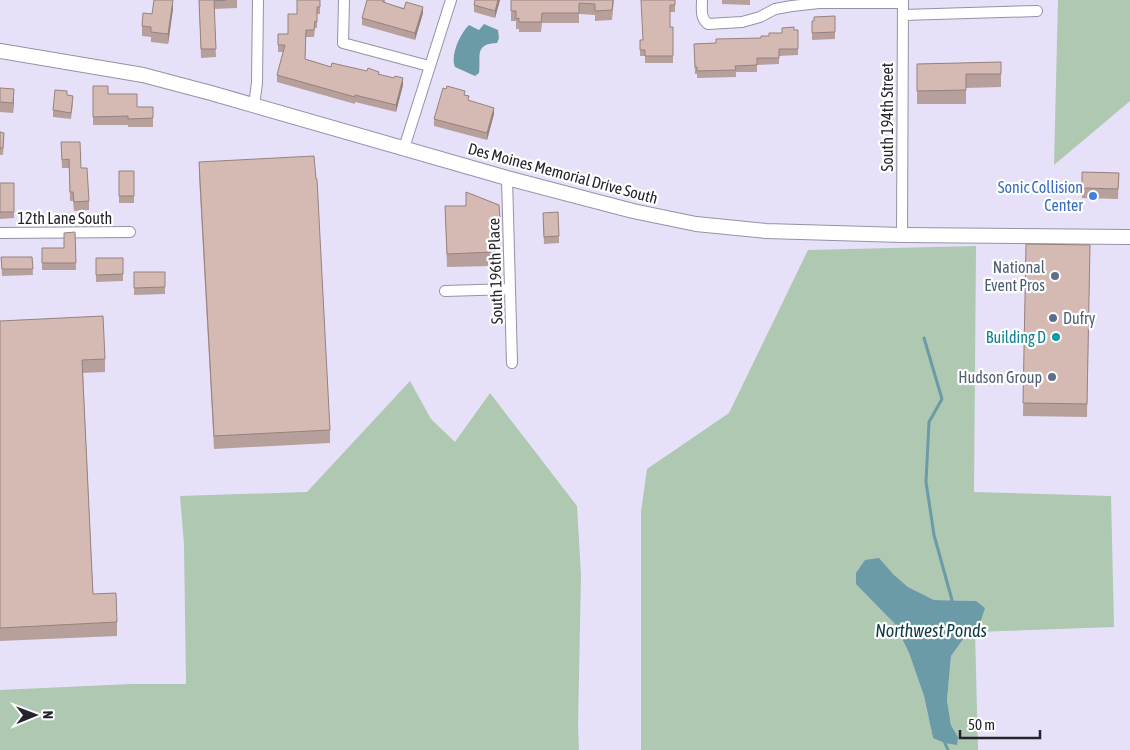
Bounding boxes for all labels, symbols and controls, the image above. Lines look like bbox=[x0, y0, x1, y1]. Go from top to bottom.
street label: South 194th Street bbox=[878, 62, 896, 171]
street label: Des Moines Memorial Drive South bbox=[466, 139, 660, 207]
place label: Sonic Collision Center bbox=[998, 178, 1083, 214]
marker: Sonic Collision Center bbox=[1087, 190, 1099, 202]
street label: 12th Lane South bbox=[18, 209, 112, 227]
street label: South 196th Place bbox=[484, 218, 506, 324]
place label: National Event Pros bbox=[984, 258, 1046, 294]
marker: National Event Pros bbox=[1049, 270, 1061, 282]
place label: Dufry bbox=[1063, 309, 1096, 328]
marker: Dufry bbox=[1047, 312, 1059, 324]
place label: Building D bbox=[986, 328, 1046, 347]
marker: Building D bbox=[1050, 331, 1062, 343]
place label: Hudson Group bbox=[958, 368, 1042, 387]
marker: Hudson Group bbox=[1046, 371, 1058, 383]
water label: Northwest Ponds bbox=[875, 620, 987, 641]
north arrow bbox=[10, 690, 60, 740]
scale bar bbox=[960, 708, 1040, 740]
text: N bbox=[40, 711, 56, 719]
text: 50 m bbox=[968, 716, 995, 733]

